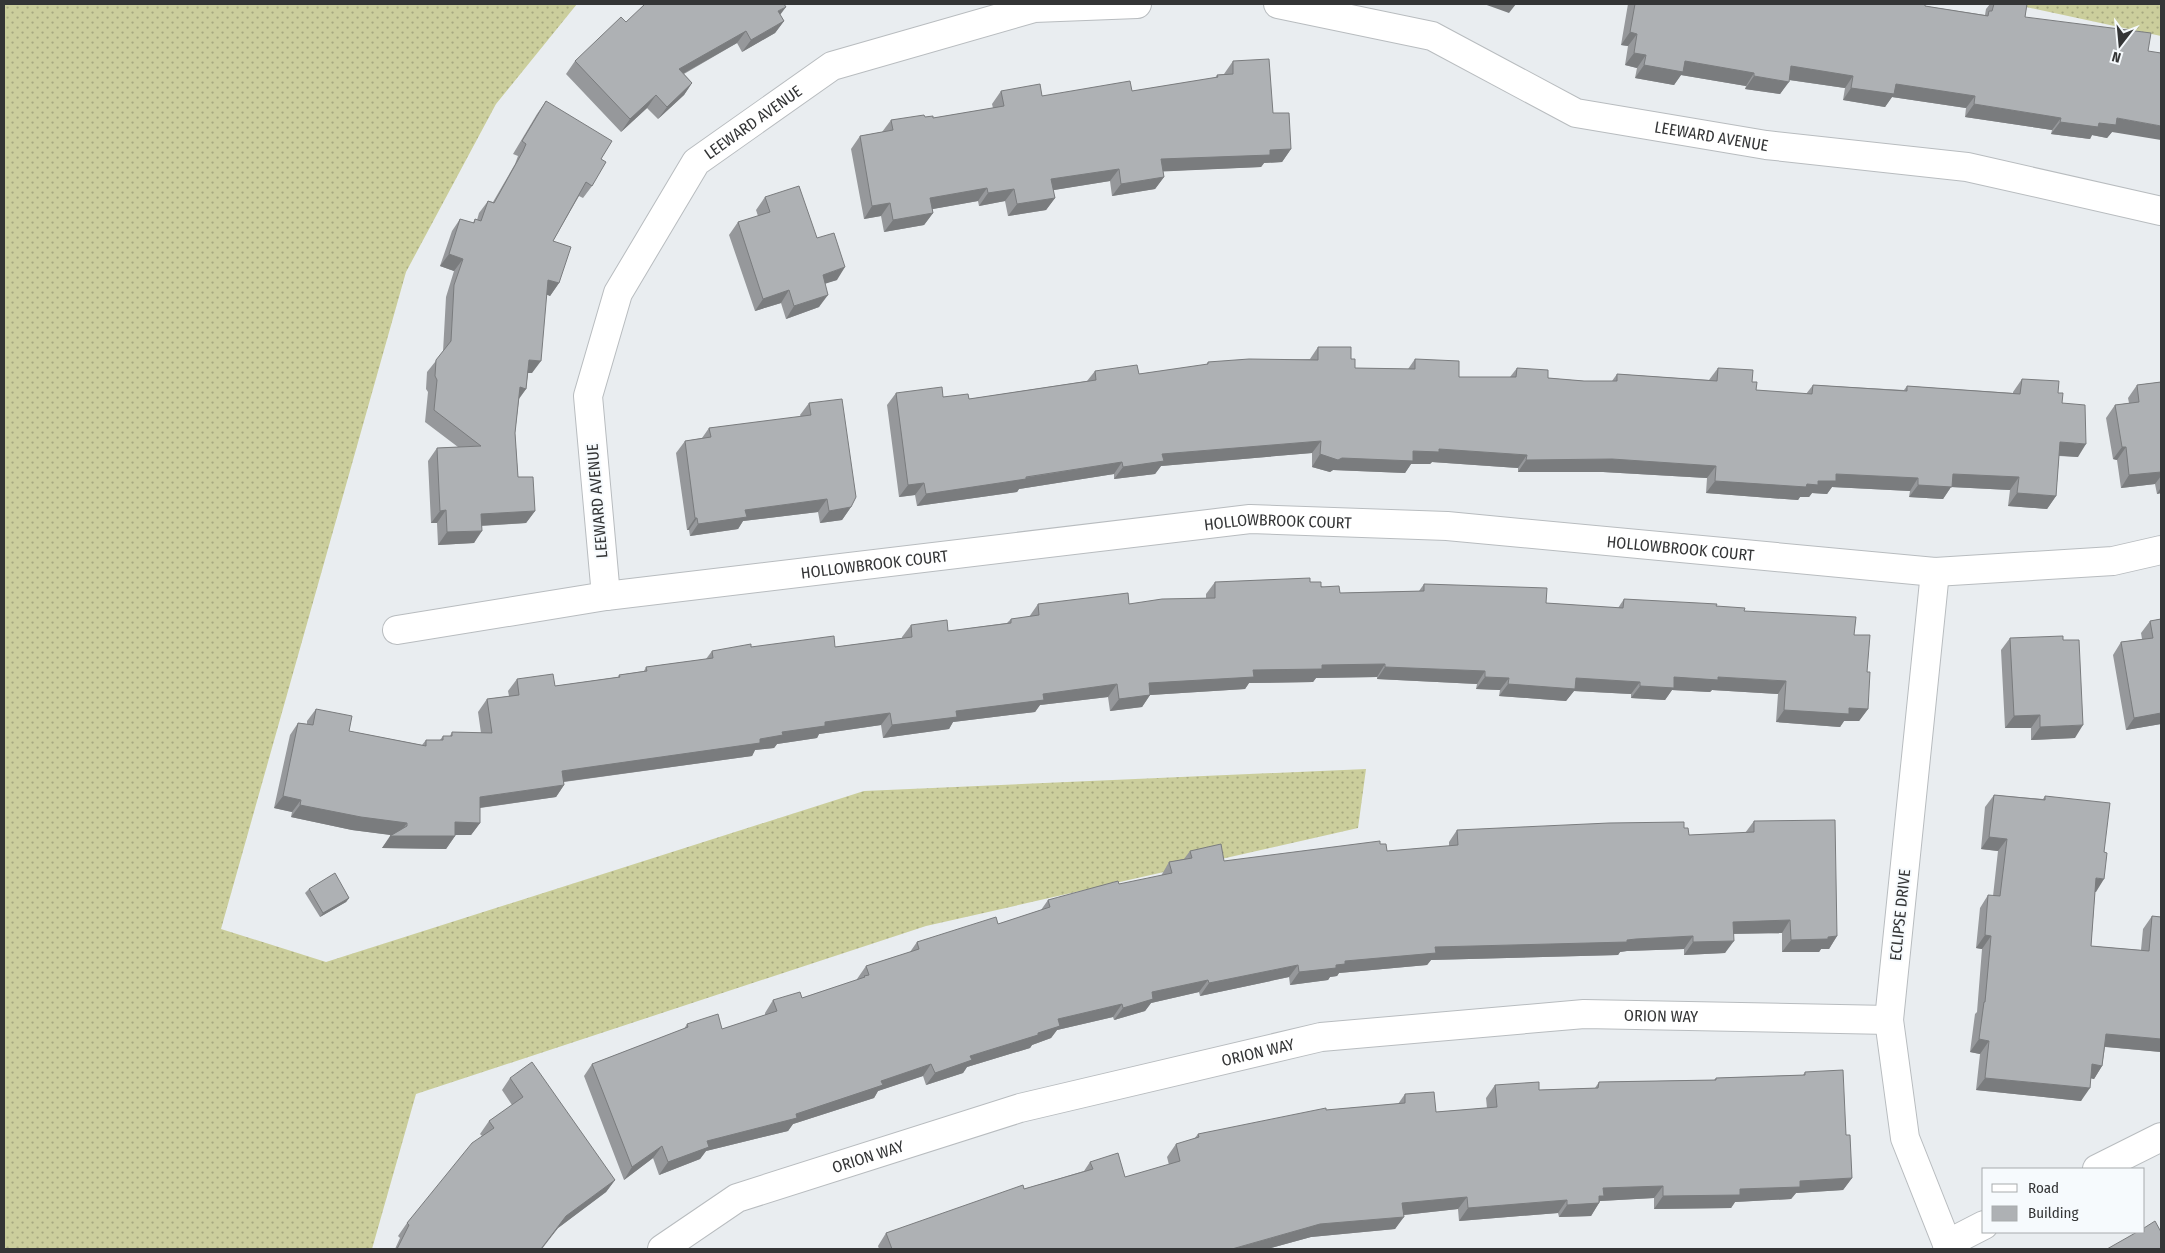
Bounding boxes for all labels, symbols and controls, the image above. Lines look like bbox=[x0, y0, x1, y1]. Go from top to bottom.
north arrow bbox=[2095, 20, 2145, 70]
text: N bbox=[2110, 48, 2123, 66]
street label: LEEWARD AVENUE bbox=[700, 81, 805, 163]
street label: LEEWARD AVENUE bbox=[1653, 117, 1770, 155]
street label: LEEWARD AVENUE bbox=[583, 443, 611, 559]
street label: HOLLOWBROOK COURT bbox=[1203, 509, 1353, 534]
street label: HOLLOWBROOK COURT bbox=[1606, 532, 1756, 564]
street label: HOLLOWBROOK COURT bbox=[800, 546, 950, 582]
street label: ECLIPSE DRIVE bbox=[1886, 868, 1914, 962]
street label: ORION WAY bbox=[1624, 1005, 1698, 1026]
street label: ORION WAY bbox=[1220, 1034, 1296, 1070]
street label: ORION WAY bbox=[830, 1136, 906, 1177]
legend bbox=[1982, 1168, 2145, 1233]
text: Road bbox=[2028, 1179, 2059, 1197]
text: Building bbox=[2028, 1204, 2079, 1222]

